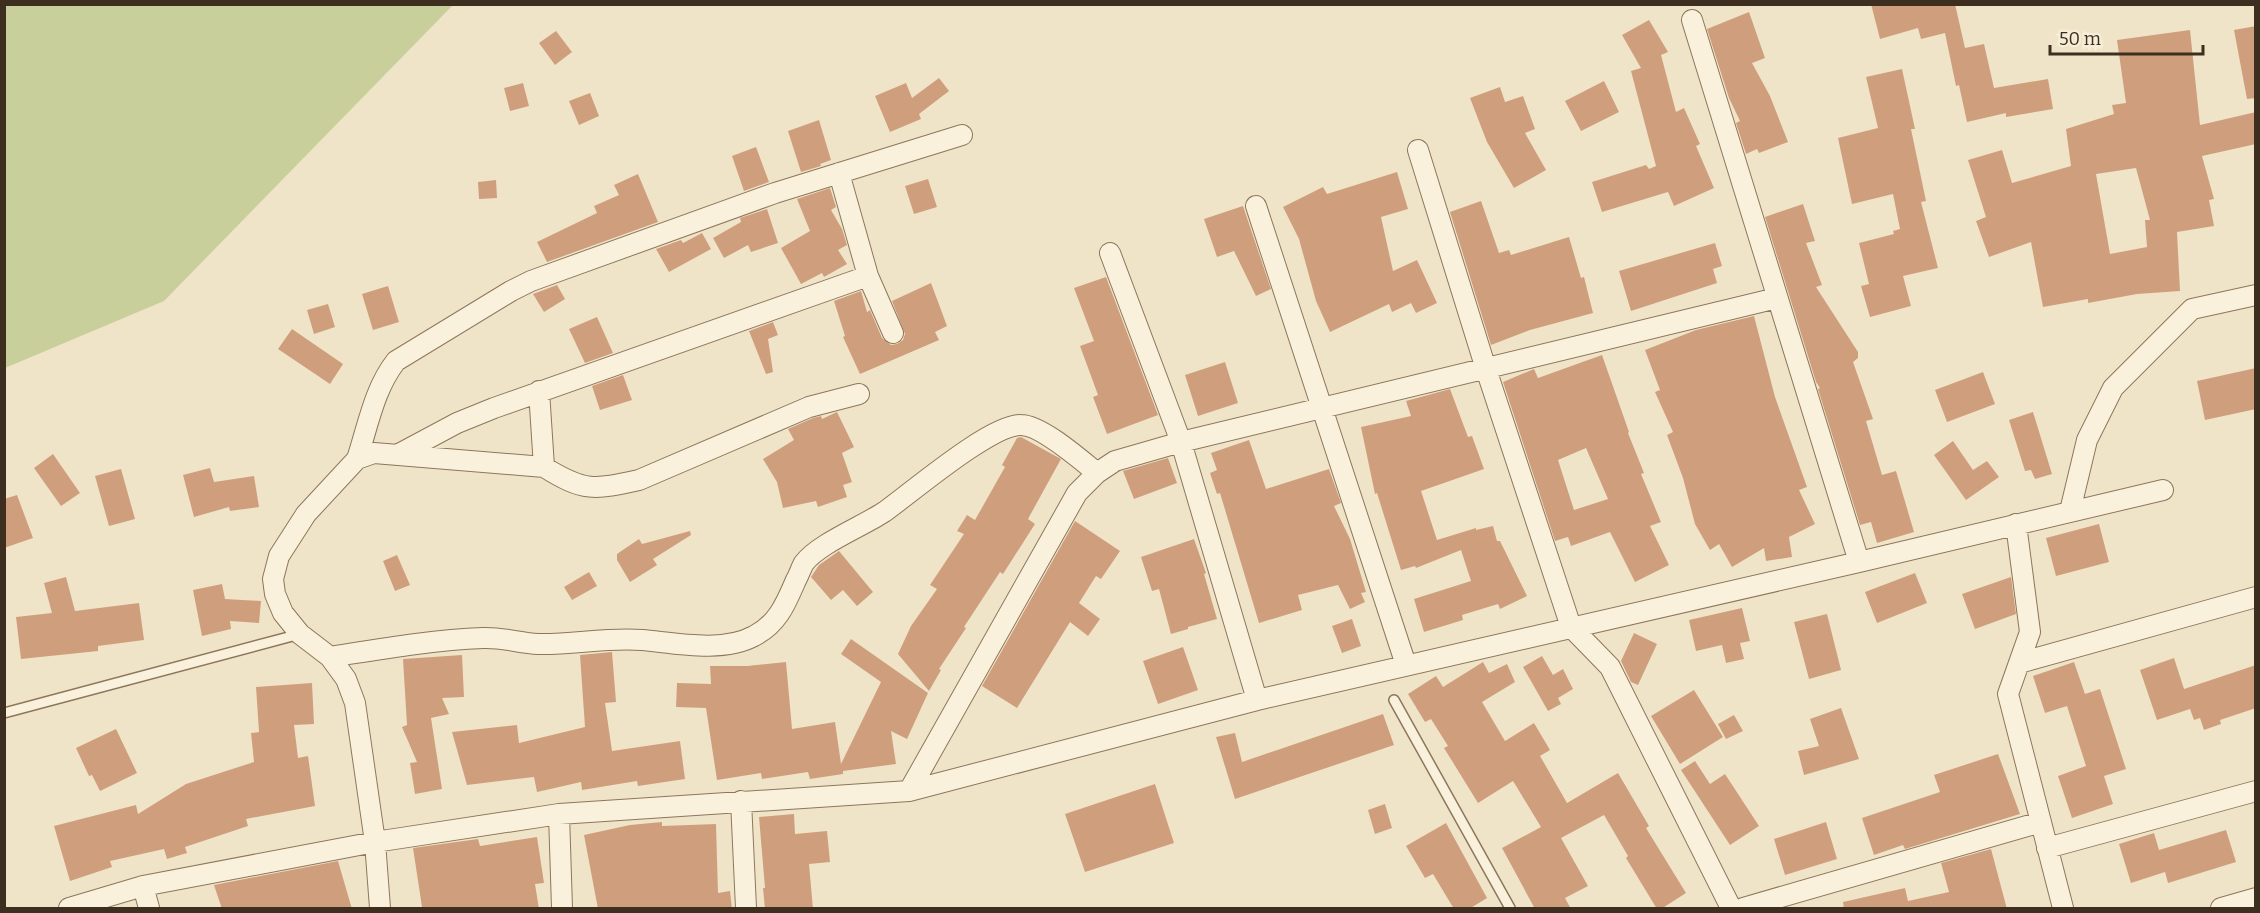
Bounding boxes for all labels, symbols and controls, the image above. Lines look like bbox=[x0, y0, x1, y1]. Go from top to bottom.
scale bar bbox=[2050, 18, 2203, 56]
text: 50 m bbox=[2059, 28, 2101, 50]

